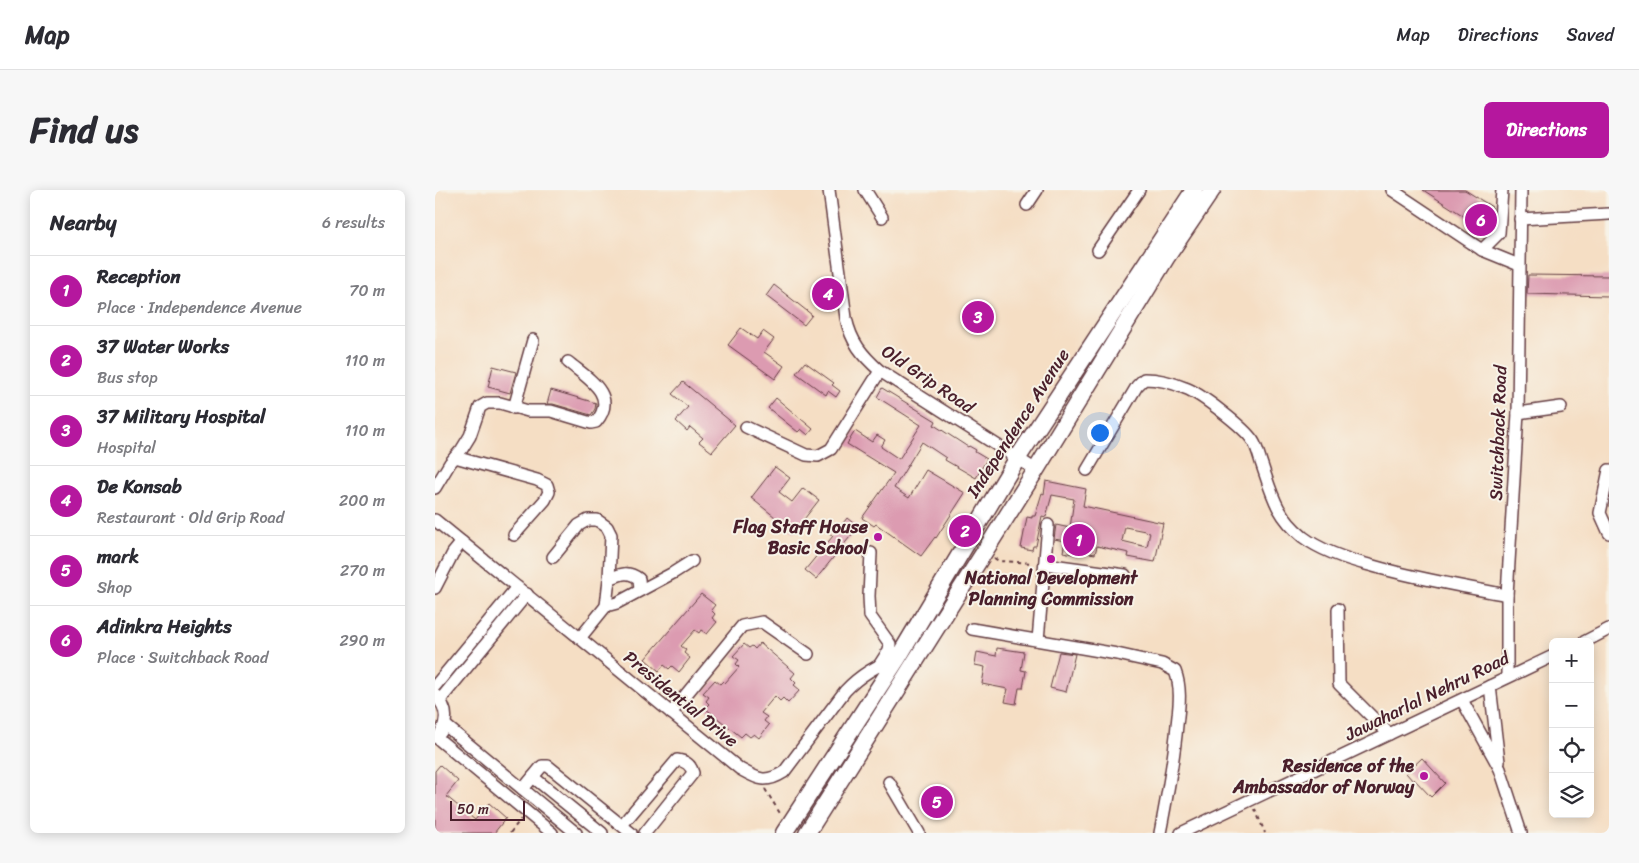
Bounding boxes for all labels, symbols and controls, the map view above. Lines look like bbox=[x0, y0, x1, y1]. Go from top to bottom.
text: Map bbox=[25, 14, 69, 56]
text: Map bbox=[1397, 19, 1430, 51]
text: Directions bbox=[1458, 19, 1539, 51]
text: Saved bbox=[1567, 19, 1614, 51]
text: Find us bbox=[30, 99, 138, 161]
button: Directions bbox=[1484, 102, 1609, 158]
pin: 6 bbox=[1465, 201, 1497, 239]
text: Nearby bbox=[50, 204, 116, 242]
text: 6 results bbox=[322, 208, 385, 237]
text: Reception bbox=[97, 260, 180, 293]
pin: 4 bbox=[812, 275, 844, 313]
text: 1 bbox=[63, 276, 69, 305]
text: 70 m bbox=[349, 276, 385, 305]
text: Place · Independence Avenue bbox=[97, 293, 302, 322]
pin: 3 bbox=[962, 298, 994, 336]
text: 37 Water Works bbox=[97, 330, 229, 363]
street label: Old Grip Road bbox=[875, 336, 983, 423]
street label: Independence Avenue bbox=[957, 342, 1079, 505]
text: 2 bbox=[61, 346, 71, 375]
text: 110 m bbox=[345, 346, 385, 375]
text: Bus stop bbox=[97, 363, 158, 392]
street label: Switchback Road bbox=[1480, 363, 1516, 501]
text: 37 Military Hospital bbox=[97, 400, 265, 433]
text: 3 bbox=[62, 416, 70, 445]
text: 110 m bbox=[345, 416, 385, 445]
your location bbox=[1087, 420, 1113, 446]
text: Hospital bbox=[97, 433, 156, 462]
text: De Konsab bbox=[97, 470, 182, 503]
text: 4 bbox=[61, 486, 71, 515]
text: 200 m bbox=[339, 486, 385, 515]
text: Restaurant · Old Grip Road bbox=[97, 503, 284, 532]
place label: Flag Staff House Basic School bbox=[732, 511, 869, 564]
pin: 2 bbox=[949, 512, 981, 550]
pin: 1 bbox=[1063, 521, 1095, 559]
marker: Flag Staff House Basic School bbox=[872, 531, 884, 543]
text: mark bbox=[97, 540, 139, 573]
marker: National Development Planning Commission bbox=[1045, 553, 1057, 565]
text: 5 bbox=[61, 556, 71, 585]
text: 270 m bbox=[340, 556, 385, 585]
place label: National Development Planning Commission bbox=[964, 562, 1139, 615]
text: Shop bbox=[97, 573, 132, 602]
text: Adinkra Heights bbox=[97, 610, 232, 643]
text: 6 bbox=[61, 626, 71, 655]
text: 290 m bbox=[339, 626, 385, 655]
map controls bbox=[1549, 638, 1594, 818]
button: + bbox=[1549, 638, 1594, 683]
street label: Jawaharlal Nehru Road bbox=[1338, 641, 1516, 750]
street label: Presidential Drive bbox=[616, 642, 746, 756]
text: Place · Switchback Road bbox=[97, 643, 268, 672]
button: − bbox=[1549, 683, 1594, 728]
button: locate bbox=[1549, 728, 1594, 773]
place label: Residence of the Ambassador of Norway bbox=[1232, 750, 1415, 803]
marker: Residence of the Ambassador of Norway bbox=[1418, 770, 1430, 782]
button: layers bbox=[1549, 773, 1594, 818]
pin: 5 bbox=[921, 783, 953, 821]
text: 50 m bbox=[457, 797, 489, 822]
scale bar bbox=[450, 798, 525, 821]

